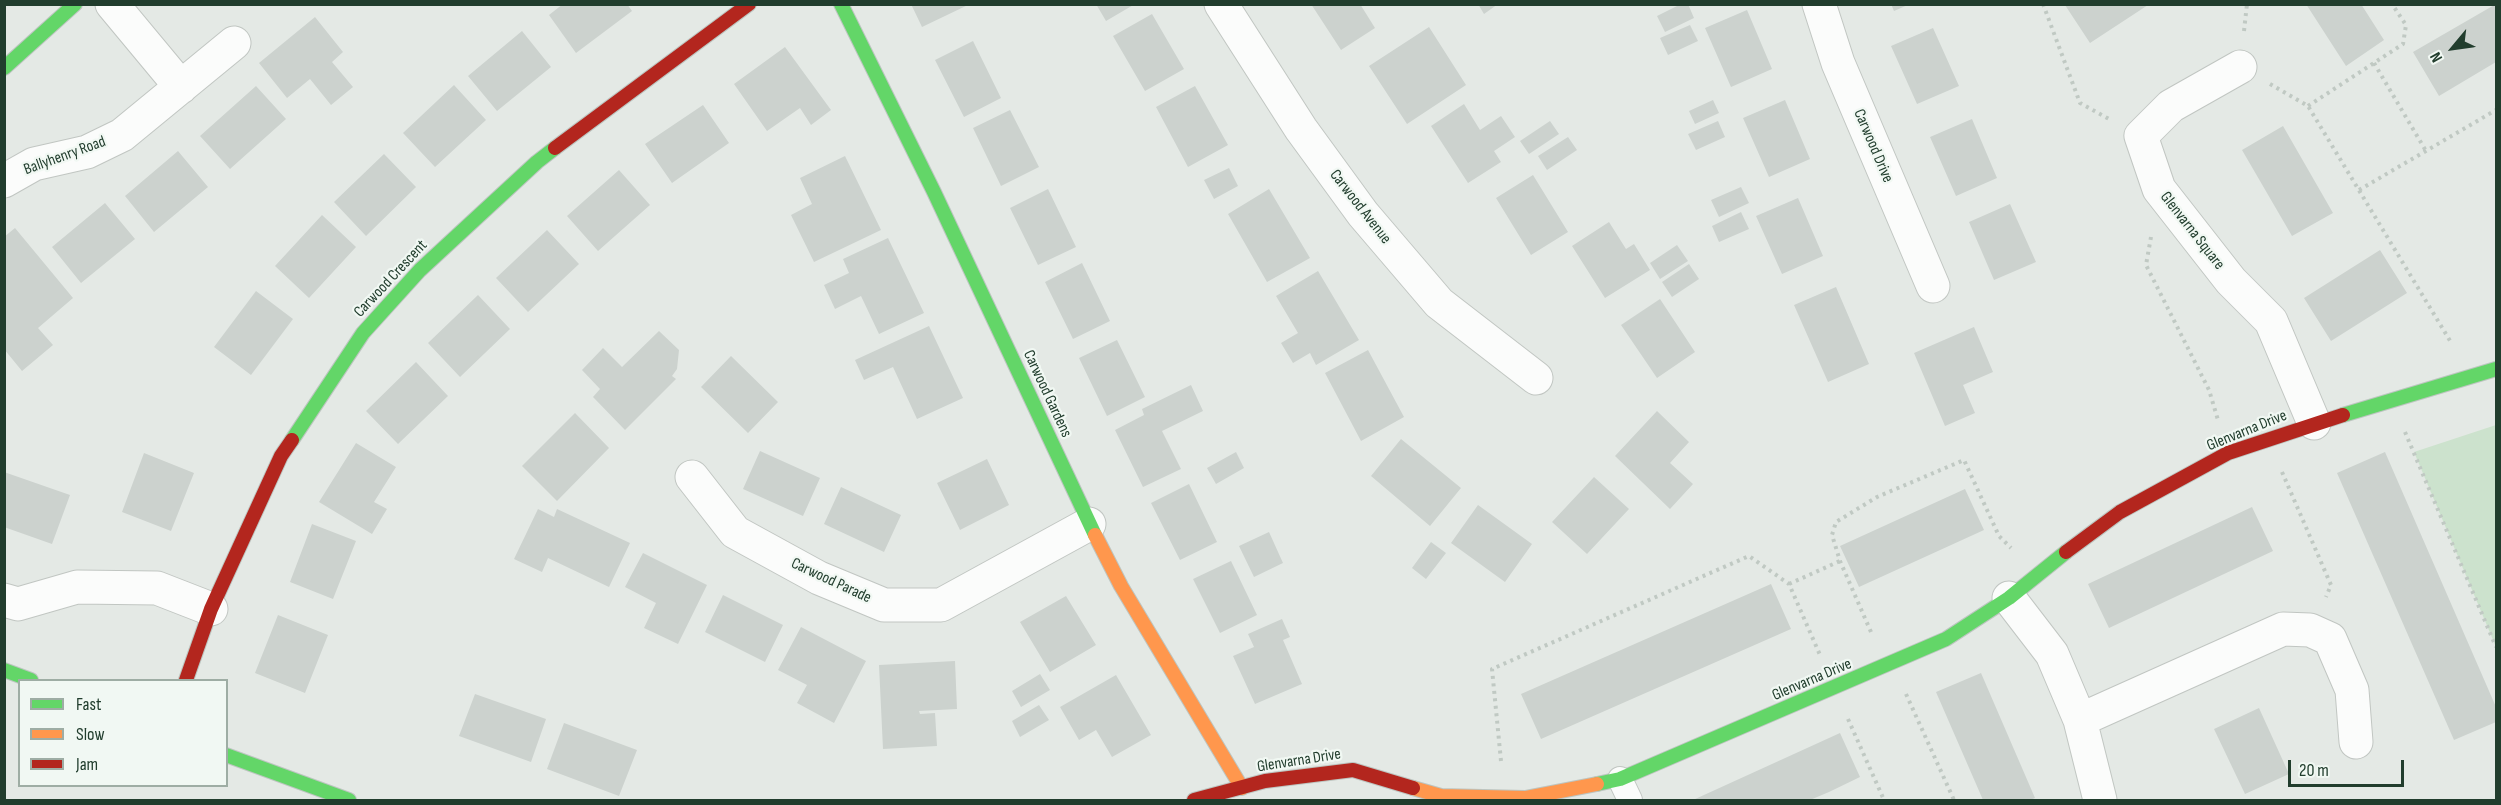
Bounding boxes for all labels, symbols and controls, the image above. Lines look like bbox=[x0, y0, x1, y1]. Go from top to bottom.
north arrow bbox=[2423, 18, 2483, 78]
text: N bbox=[2426, 49, 2447, 65]
street label: Carwood Drive bbox=[1849, 106, 1897, 186]
street label: Ballyhenry Road bbox=[21, 132, 109, 180]
street label: Carwood Avenue bbox=[1325, 166, 1395, 248]
street label: Glenvarna Square bbox=[2156, 188, 2228, 274]
street label: Carwood Crescent bbox=[350, 236, 432, 322]
street label: Carwood Gardens bbox=[1018, 347, 1076, 441]
street label: Glenvarna Drive bbox=[2204, 406, 2290, 456]
street label: Carwood Parade bbox=[788, 554, 874, 608]
street label: Glenvarna Drive bbox=[1769, 655, 1855, 705]
legend bbox=[18, 679, 228, 787]
text: Fast bbox=[76, 694, 101, 715]
text: Slow bbox=[76, 724, 105, 745]
street label: Glenvarna Drive bbox=[1256, 745, 1342, 777]
scale bar bbox=[2291, 748, 2406, 786]
text: Jam bbox=[76, 754, 98, 775]
text: 20 m bbox=[2299, 760, 2329, 781]

